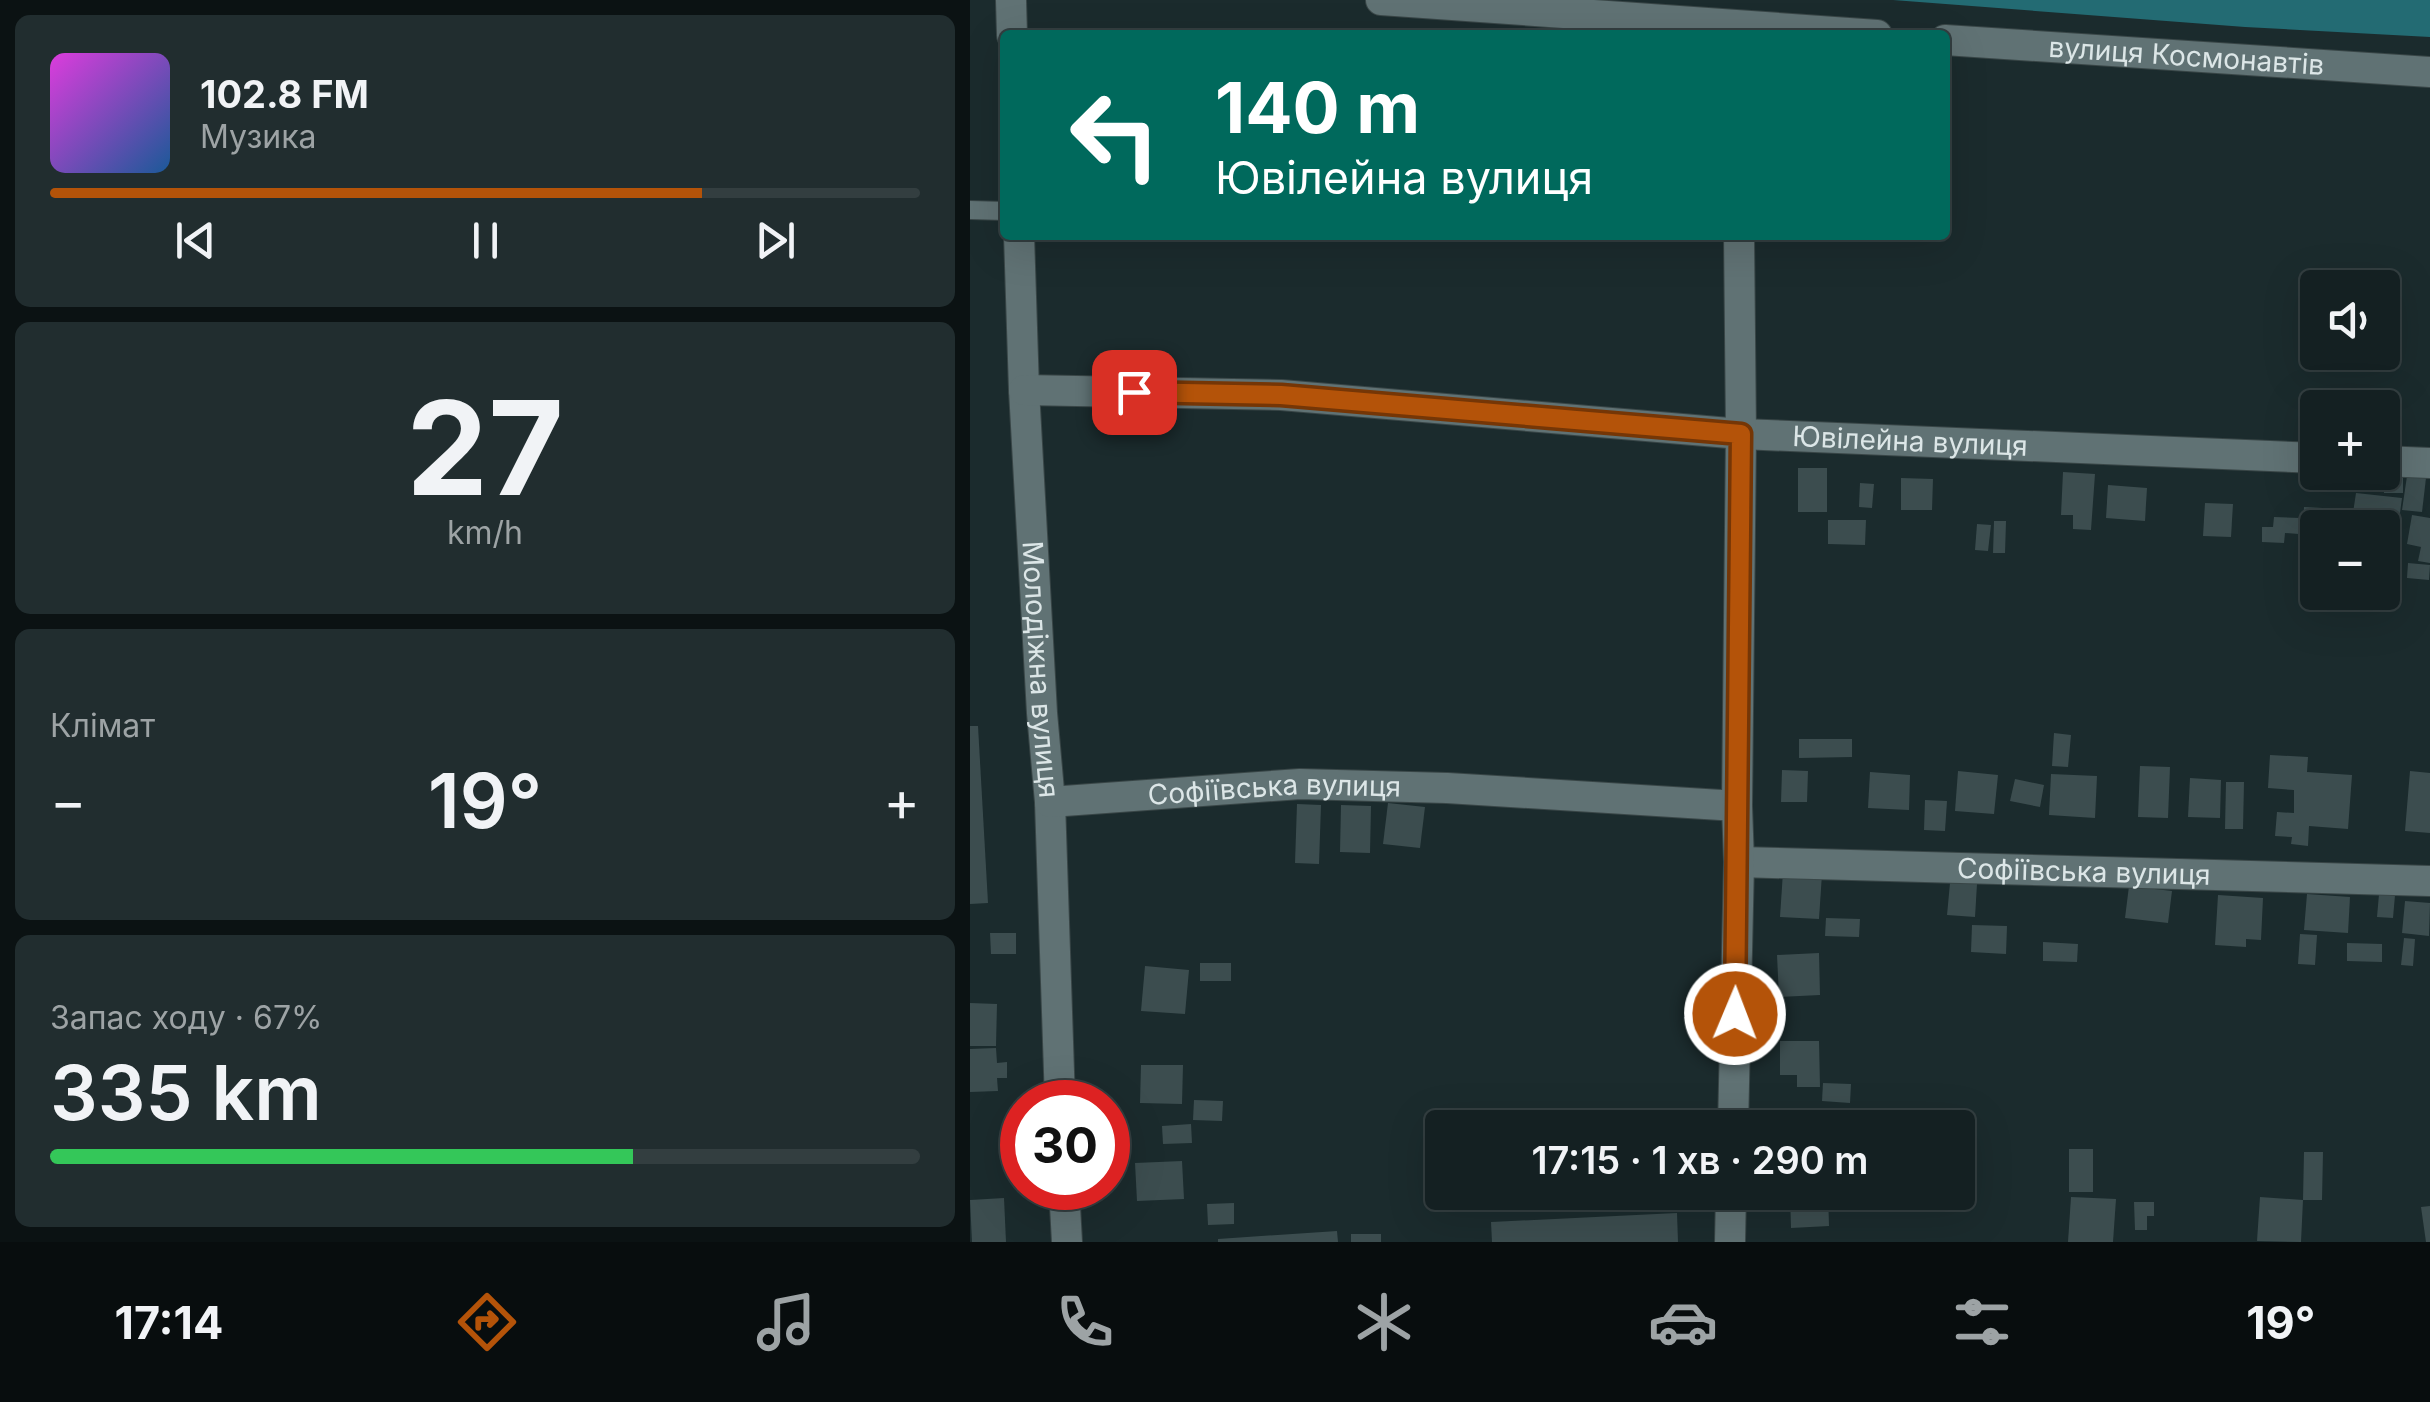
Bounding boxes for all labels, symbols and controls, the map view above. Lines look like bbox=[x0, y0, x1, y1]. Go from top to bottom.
street label: вулиця Космонавтів bbox=[2048, 30, 2325, 82]
text: 140 m bbox=[1215, 65, 1420, 150]
icon: left bbox=[1050, 70, 1180, 200]
text: 102.8 FM bbox=[200, 71, 369, 117]
text: Музика bbox=[200, 117, 316, 156]
text: Ювілейна вулиця bbox=[1215, 150, 1593, 205]
icon: previous bbox=[168, 213, 223, 268]
icon: pause bbox=[458, 213, 513, 268]
icon: next bbox=[748, 213, 803, 268]
map controls bbox=[2300, 270, 2400, 610]
button: sound bbox=[2300, 270, 2400, 370]
pin bbox=[1092, 350, 1177, 435]
icon: arrive bbox=[1107, 365, 1162, 420]
text: 27 bbox=[406, 369, 564, 526]
button: + bbox=[2300, 390, 2400, 490]
street label: Ювілейна вулиця bbox=[1792, 419, 2028, 463]
button: − bbox=[2300, 510, 2400, 610]
text: km/h bbox=[447, 513, 523, 552]
street label: Молодіжна вулиця bbox=[1015, 540, 1067, 799]
text: Клімат bbox=[50, 706, 155, 745]
text: 19° bbox=[428, 755, 542, 846]
street label: Софіївська вулиця bbox=[1147, 767, 1402, 812]
text: − bbox=[50, 768, 86, 834]
text: + bbox=[884, 768, 920, 834]
street label: Софіївська вулиця bbox=[1957, 851, 2211, 892]
position arrow bbox=[1683, 962, 1787, 1066]
text: Запас ходу · 67% bbox=[50, 998, 322, 1037]
text: 335 km bbox=[50, 1047, 322, 1138]
speed limit sign: 30 bbox=[1000, 1080, 1130, 1210]
text: 17:15 · 1 хв · 290 m bbox=[1531, 1137, 1869, 1183]
icon: directions bbox=[452, 1287, 522, 1357]
icon: music bbox=[751, 1287, 821, 1357]
icon: phone bbox=[1050, 1287, 1120, 1357]
icon: climate bbox=[1349, 1287, 1419, 1357]
icon: car bbox=[1648, 1287, 1718, 1357]
icon: filters bbox=[1947, 1287, 2017, 1357]
text: 17:14 bbox=[114, 1295, 223, 1350]
text: 19° bbox=[2246, 1295, 2316, 1350]

